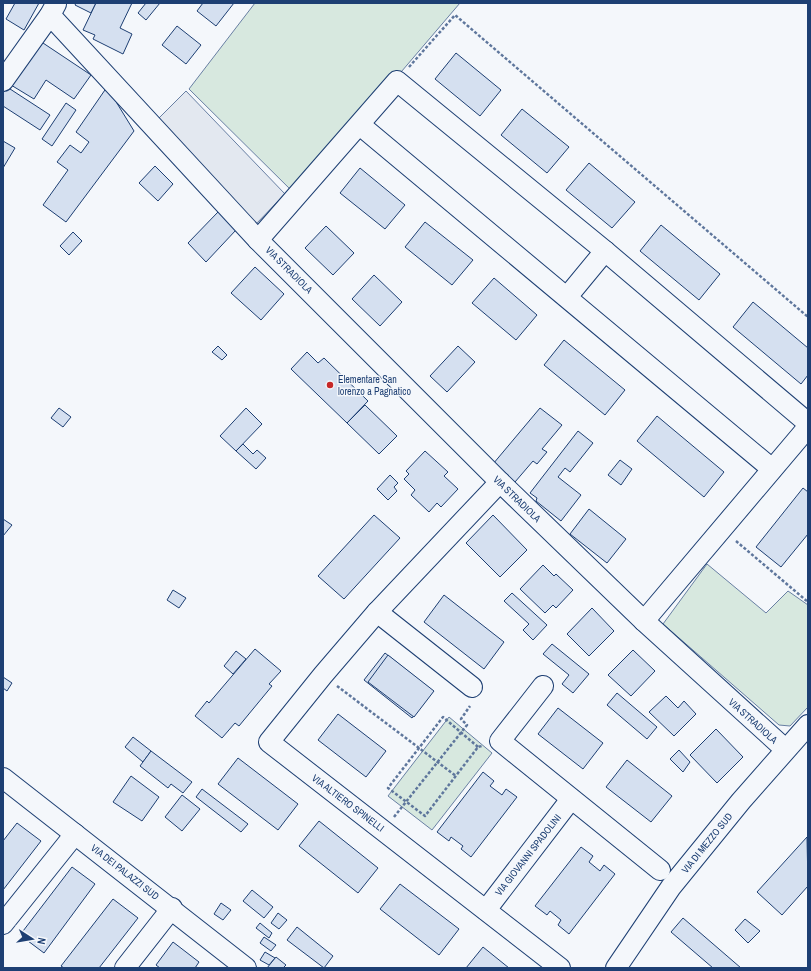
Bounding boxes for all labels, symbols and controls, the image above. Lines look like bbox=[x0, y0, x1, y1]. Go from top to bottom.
street label: VIA STRADIOLA bbox=[263, 244, 316, 297]
place label: Elementare San lorenzo a Pagnatico bbox=[338, 373, 411, 398]
marker: Elementare San lorenzo a Pagnatico bbox=[325, 380, 335, 390]
street label: VIA STRADIOLA bbox=[490, 473, 544, 525]
street label: VIA STRADIOLA bbox=[726, 696, 781, 747]
street label: VIA ALTIERO SPINELLI bbox=[309, 772, 387, 834]
street label: VIA DI MEZZO SUD bbox=[679, 810, 735, 876]
street label: VIA GIOVANNI SPADOLINI bbox=[492, 812, 564, 898]
street label: VIA DEI PALAZZI SUD bbox=[88, 841, 162, 903]
north arrow bbox=[12, 919, 52, 959]
text: N bbox=[34, 936, 49, 946]

